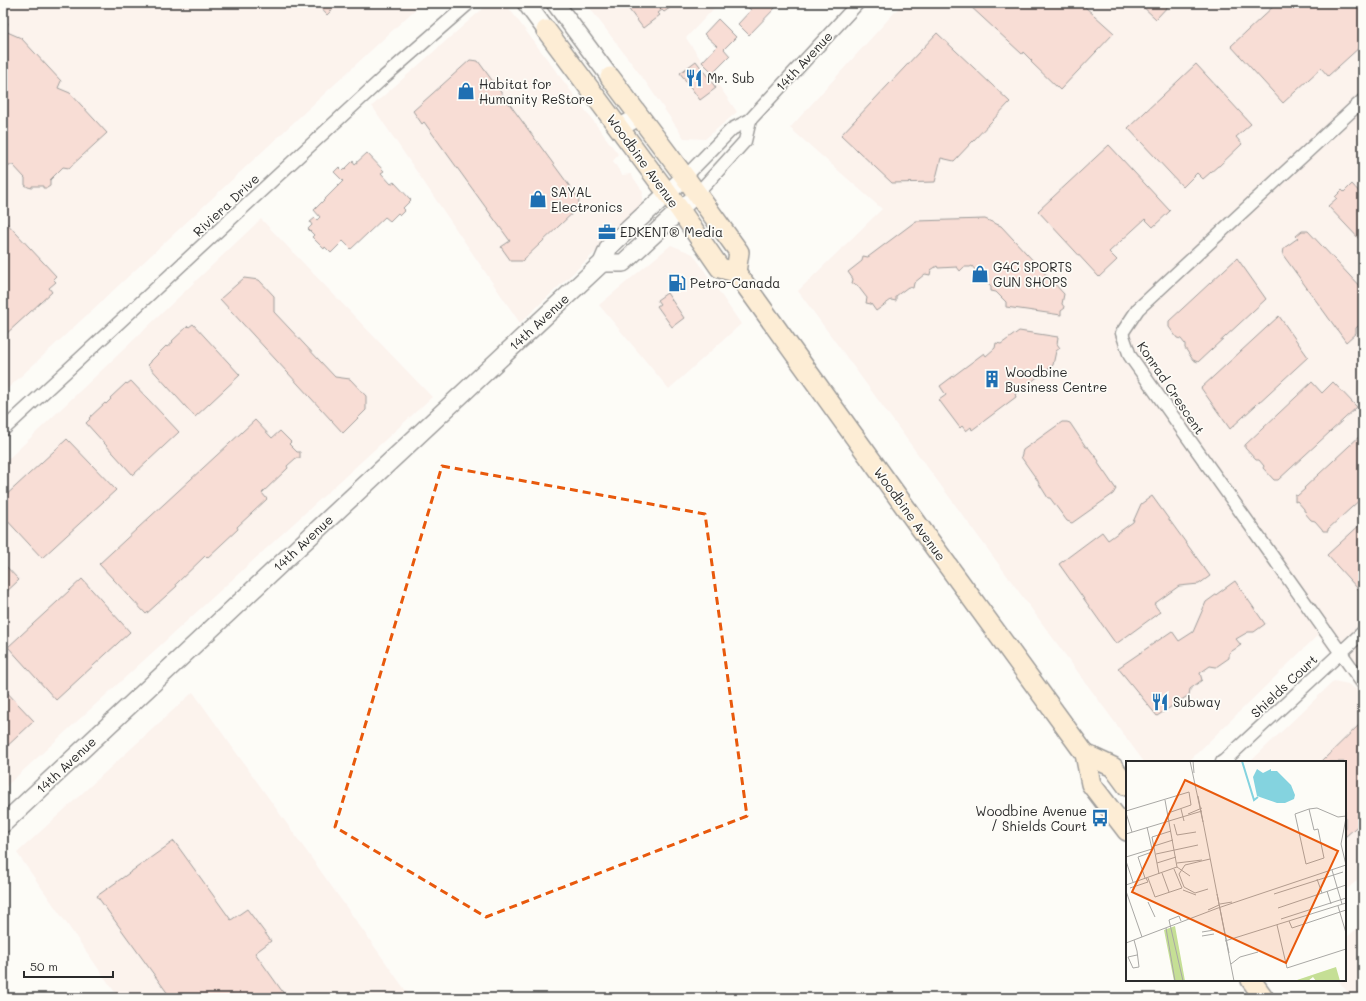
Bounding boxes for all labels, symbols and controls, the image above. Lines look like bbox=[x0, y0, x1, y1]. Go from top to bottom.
street label: 14th Avenue bbox=[772, 27, 836, 94]
restaurant icon: Mr. Sub bbox=[684, 68, 704, 88]
place label: Mr. Sub bbox=[707, 69, 755, 86]
place label: Habitat for Humanity ReStore bbox=[479, 75, 593, 107]
shop icon: Habitat for Humanity ReStore bbox=[456, 81, 476, 101]
street label: Woodbine Avenue bbox=[604, 111, 683, 211]
street label: Riviera Drive bbox=[189, 170, 262, 240]
place label: SAYAL Electronics bbox=[551, 183, 623, 215]
shop icon: SAYAL Electronics bbox=[528, 189, 548, 209]
office icon: EDKENT® Media bbox=[597, 222, 617, 242]
place label: EDKENT® Media bbox=[620, 223, 723, 240]
place label: G4C SPORTS GUN SHOPS bbox=[993, 258, 1072, 290]
shop icon: G4C SPORTS GUN SHOPS bbox=[970, 264, 990, 284]
fuel station icon: Petro-Canada bbox=[667, 273, 687, 293]
place label: Petro-Canada bbox=[690, 274, 780, 291]
street label: 14th Avenue bbox=[505, 290, 572, 354]
street label: Konrad Crescent bbox=[1134, 338, 1209, 438]
place label: Woodbine Business Centre bbox=[1005, 363, 1107, 395]
building icon: Woodbine Business Centre bbox=[982, 369, 1002, 389]
street label: Woodbine Avenue bbox=[871, 464, 950, 564]
street label: 14th Avenue bbox=[269, 511, 336, 575]
street label: Shields Court bbox=[1247, 650, 1321, 721]
restaurant icon: Subway bbox=[1150, 692, 1170, 712]
place label: Subway bbox=[1173, 693, 1221, 710]
street label: 14th Avenue bbox=[32, 733, 99, 797]
inset map bbox=[1126, 761, 1346, 981]
place label: Woodbine Avenue / Shields Court bbox=[975, 802, 1087, 834]
bus stop icon: Woodbine Avenue / Shields Court bbox=[1090, 808, 1110, 828]
scale bar bbox=[24, 953, 113, 979]
text: 50 m bbox=[30, 958, 58, 974]

